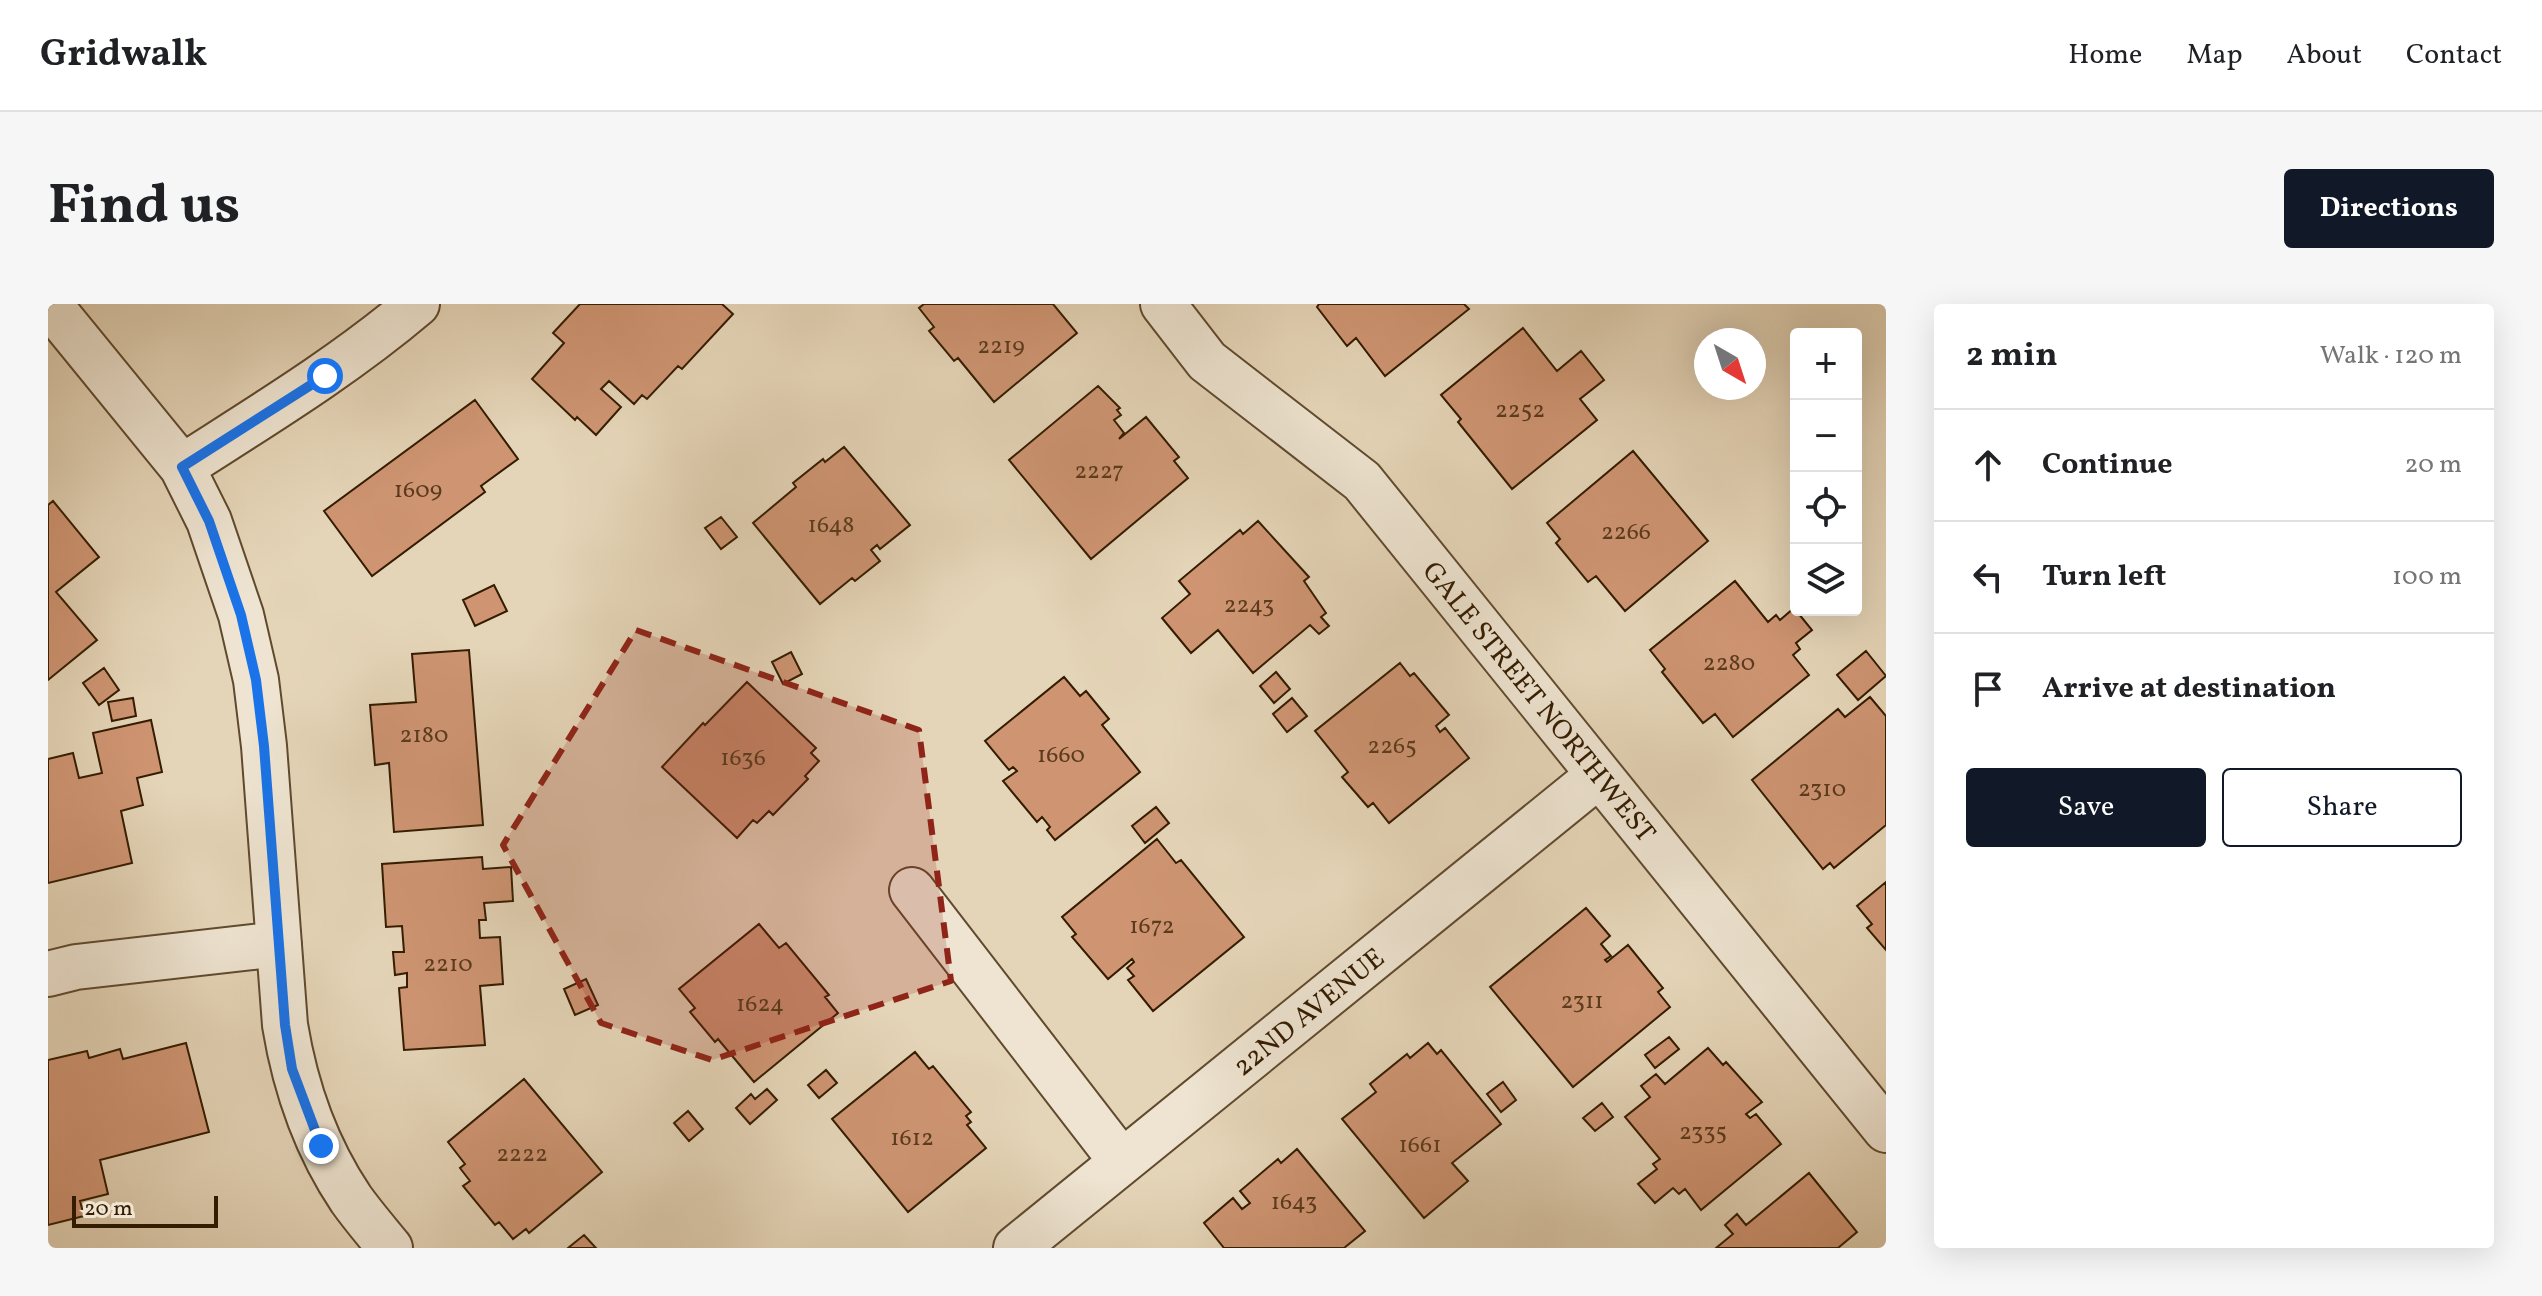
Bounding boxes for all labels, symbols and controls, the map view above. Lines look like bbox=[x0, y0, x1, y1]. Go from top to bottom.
text: Gridwalk bbox=[40, 29, 207, 82]
text: Home bbox=[2068, 36, 2142, 75]
text: Map bbox=[2186, 36, 2242, 75]
text: About bbox=[2286, 36, 2362, 75]
text: Contact bbox=[2406, 36, 2502, 75]
text: Find us bbox=[48, 169, 240, 247]
button: Directions bbox=[2284, 169, 2494, 248]
north arrow bbox=[1694, 328, 1766, 400]
map controls bbox=[1790, 328, 1862, 616]
button: + bbox=[1790, 328, 1862, 400]
house number: 2219 bbox=[977, 330, 1025, 364]
text: 2 min bbox=[1966, 333, 2058, 380]
text: Walk · 120 m bbox=[2320, 338, 2462, 374]
route start bbox=[307, 358, 343, 394]
house number: 2252 bbox=[1495, 394, 1545, 428]
button: − bbox=[1790, 400, 1862, 472]
icon: ahead bbox=[1966, 443, 2010, 487]
text: Continue bbox=[2042, 444, 2173, 486]
text: 20 m bbox=[2404, 447, 2462, 483]
house number: 2227 bbox=[1074, 455, 1124, 489]
button: locate bbox=[1790, 472, 1862, 544]
house number: 1609 bbox=[394, 474, 442, 508]
house number: 1648 bbox=[808, 509, 854, 543]
house number: 2266 bbox=[1601, 516, 1651, 550]
button: layers bbox=[1790, 544, 1862, 616]
street label: GALE STREET NORTHWEST bbox=[1412, 554, 1664, 851]
icon: left bbox=[1966, 555, 2010, 599]
text: Turn left bbox=[2042, 556, 2166, 598]
text: 100 m bbox=[2392, 559, 2462, 595]
house number: 2243 bbox=[1224, 589, 1274, 623]
house number: 2280 bbox=[1703, 647, 1755, 681]
icon: arrive bbox=[1966, 667, 2010, 711]
text: Arrive at destination bbox=[2042, 668, 2336, 710]
house number: 2180 bbox=[400, 719, 448, 753]
house number: 2265 bbox=[1367, 730, 1417, 764]
house number: 1660 bbox=[1037, 739, 1085, 773]
house number: 1636 bbox=[720, 742, 766, 776]
button: Save bbox=[1966, 768, 2206, 847]
button: Share bbox=[2222, 768, 2462, 847]
house number: 2310 bbox=[1798, 773, 1846, 807]
house number: 1672 bbox=[1129, 910, 1175, 944]
street label: 22ND AVENUE bbox=[1225, 940, 1394, 1086]
house number: 2210 bbox=[423, 948, 473, 982]
house number: 2311 bbox=[1560, 985, 1604, 1019]
house number: 1624 bbox=[736, 988, 784, 1022]
house number: 2335 bbox=[1679, 1116, 1727, 1150]
house number: 1612 bbox=[890, 1122, 934, 1156]
route end bbox=[303, 1128, 339, 1164]
house number: 1661 bbox=[1399, 1129, 1441, 1163]
house number: 2222 bbox=[496, 1138, 548, 1172]
house number: 1643 bbox=[1271, 1186, 1317, 1220]
scale bar bbox=[72, 1192, 218, 1228]
text: 20 m bbox=[84, 1194, 133, 1225]

